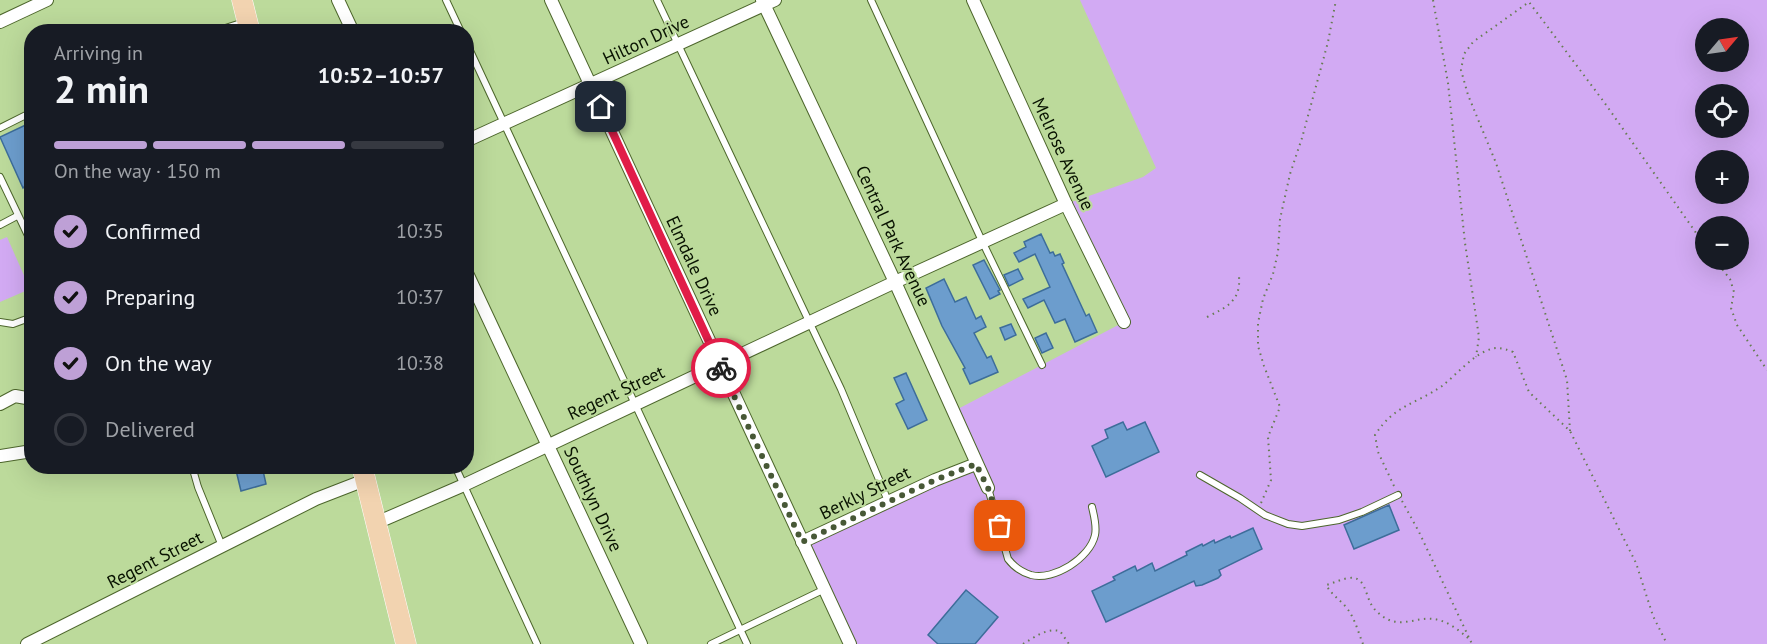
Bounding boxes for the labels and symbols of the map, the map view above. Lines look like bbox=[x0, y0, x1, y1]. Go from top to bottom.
street label: Hilton Drive bbox=[599, 10, 693, 70]
north arrow bbox=[1695, 18, 1749, 72]
pin bbox=[575, 81, 626, 132]
street label: Melrose Avenue bbox=[1027, 94, 1100, 214]
street label: Central Park Avenue bbox=[851, 162, 936, 310]
street label: Elmdale Drive bbox=[661, 212, 728, 319]
courier bbox=[691, 338, 751, 398]
street label: Regent Street bbox=[564, 360, 668, 425]
street label: Southlyn Drive bbox=[559, 442, 628, 555]
street label: Berkly Street bbox=[816, 461, 914, 524]
pin bbox=[974, 500, 1025, 551]
street label: Regent Street bbox=[103, 526, 206, 593]

